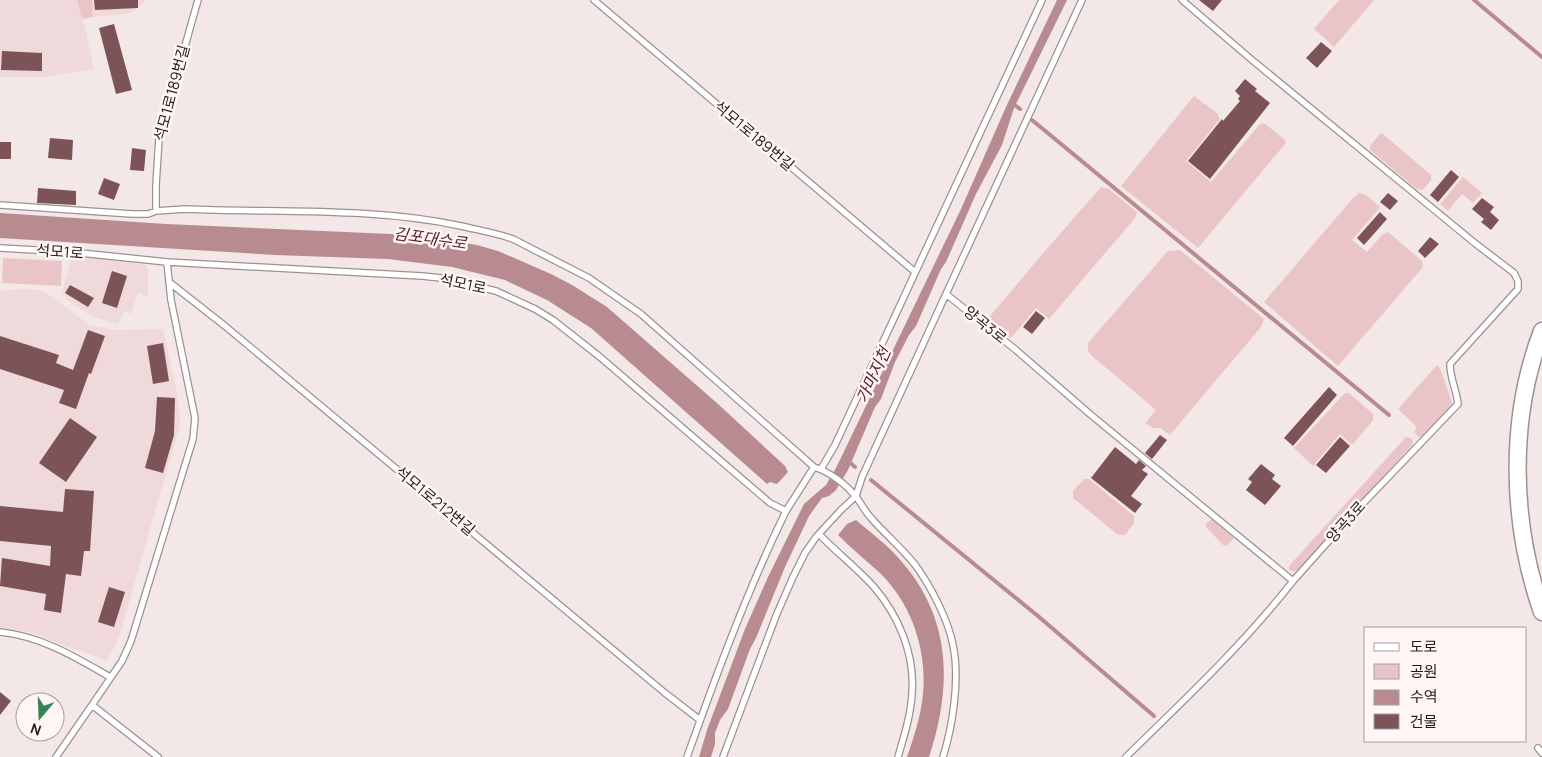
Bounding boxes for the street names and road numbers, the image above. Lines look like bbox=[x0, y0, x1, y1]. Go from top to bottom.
street label: 석모1로189번길 bbox=[149, 42, 194, 143]
street label: 석모1로189번길 bbox=[710, 96, 799, 175]
street label: 석모1로 bbox=[36, 239, 84, 264]
street label: 석모1로 bbox=[438, 268, 488, 299]
street label: 양곡3로 bbox=[959, 301, 1011, 348]
street label: 석모1로212번길 bbox=[391, 461, 480, 540]
street label: 양곡3로 bbox=[1321, 496, 1370, 547]

